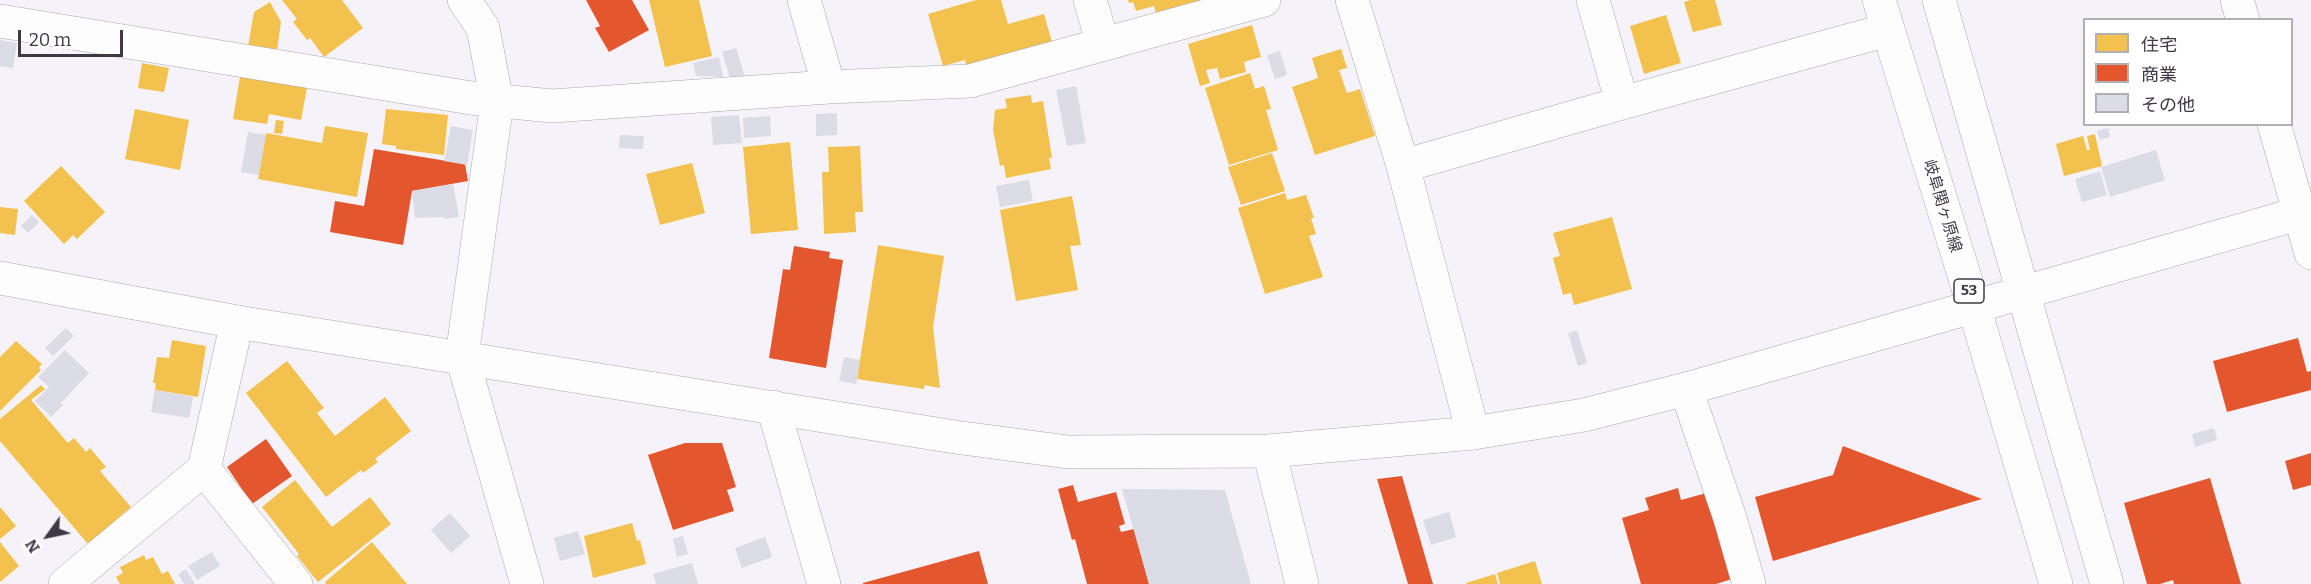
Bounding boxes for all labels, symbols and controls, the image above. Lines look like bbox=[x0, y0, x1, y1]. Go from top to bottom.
scale bar bbox=[21, 18, 126, 56]
legend bbox=[2083, 18, 2293, 126]
text: 20 m bbox=[29, 29, 71, 51]
text: 住宅 bbox=[2141, 34, 2177, 56]
text: 商業 bbox=[2141, 64, 2177, 86]
text: その他 bbox=[2141, 94, 2195, 116]
street label: 岐阜関ヶ原線 bbox=[1919, 157, 1965, 255]
road number: 53 bbox=[1954, 279, 1984, 303]
north arrow bbox=[18, 506, 78, 566]
text: N bbox=[21, 536, 44, 556]

